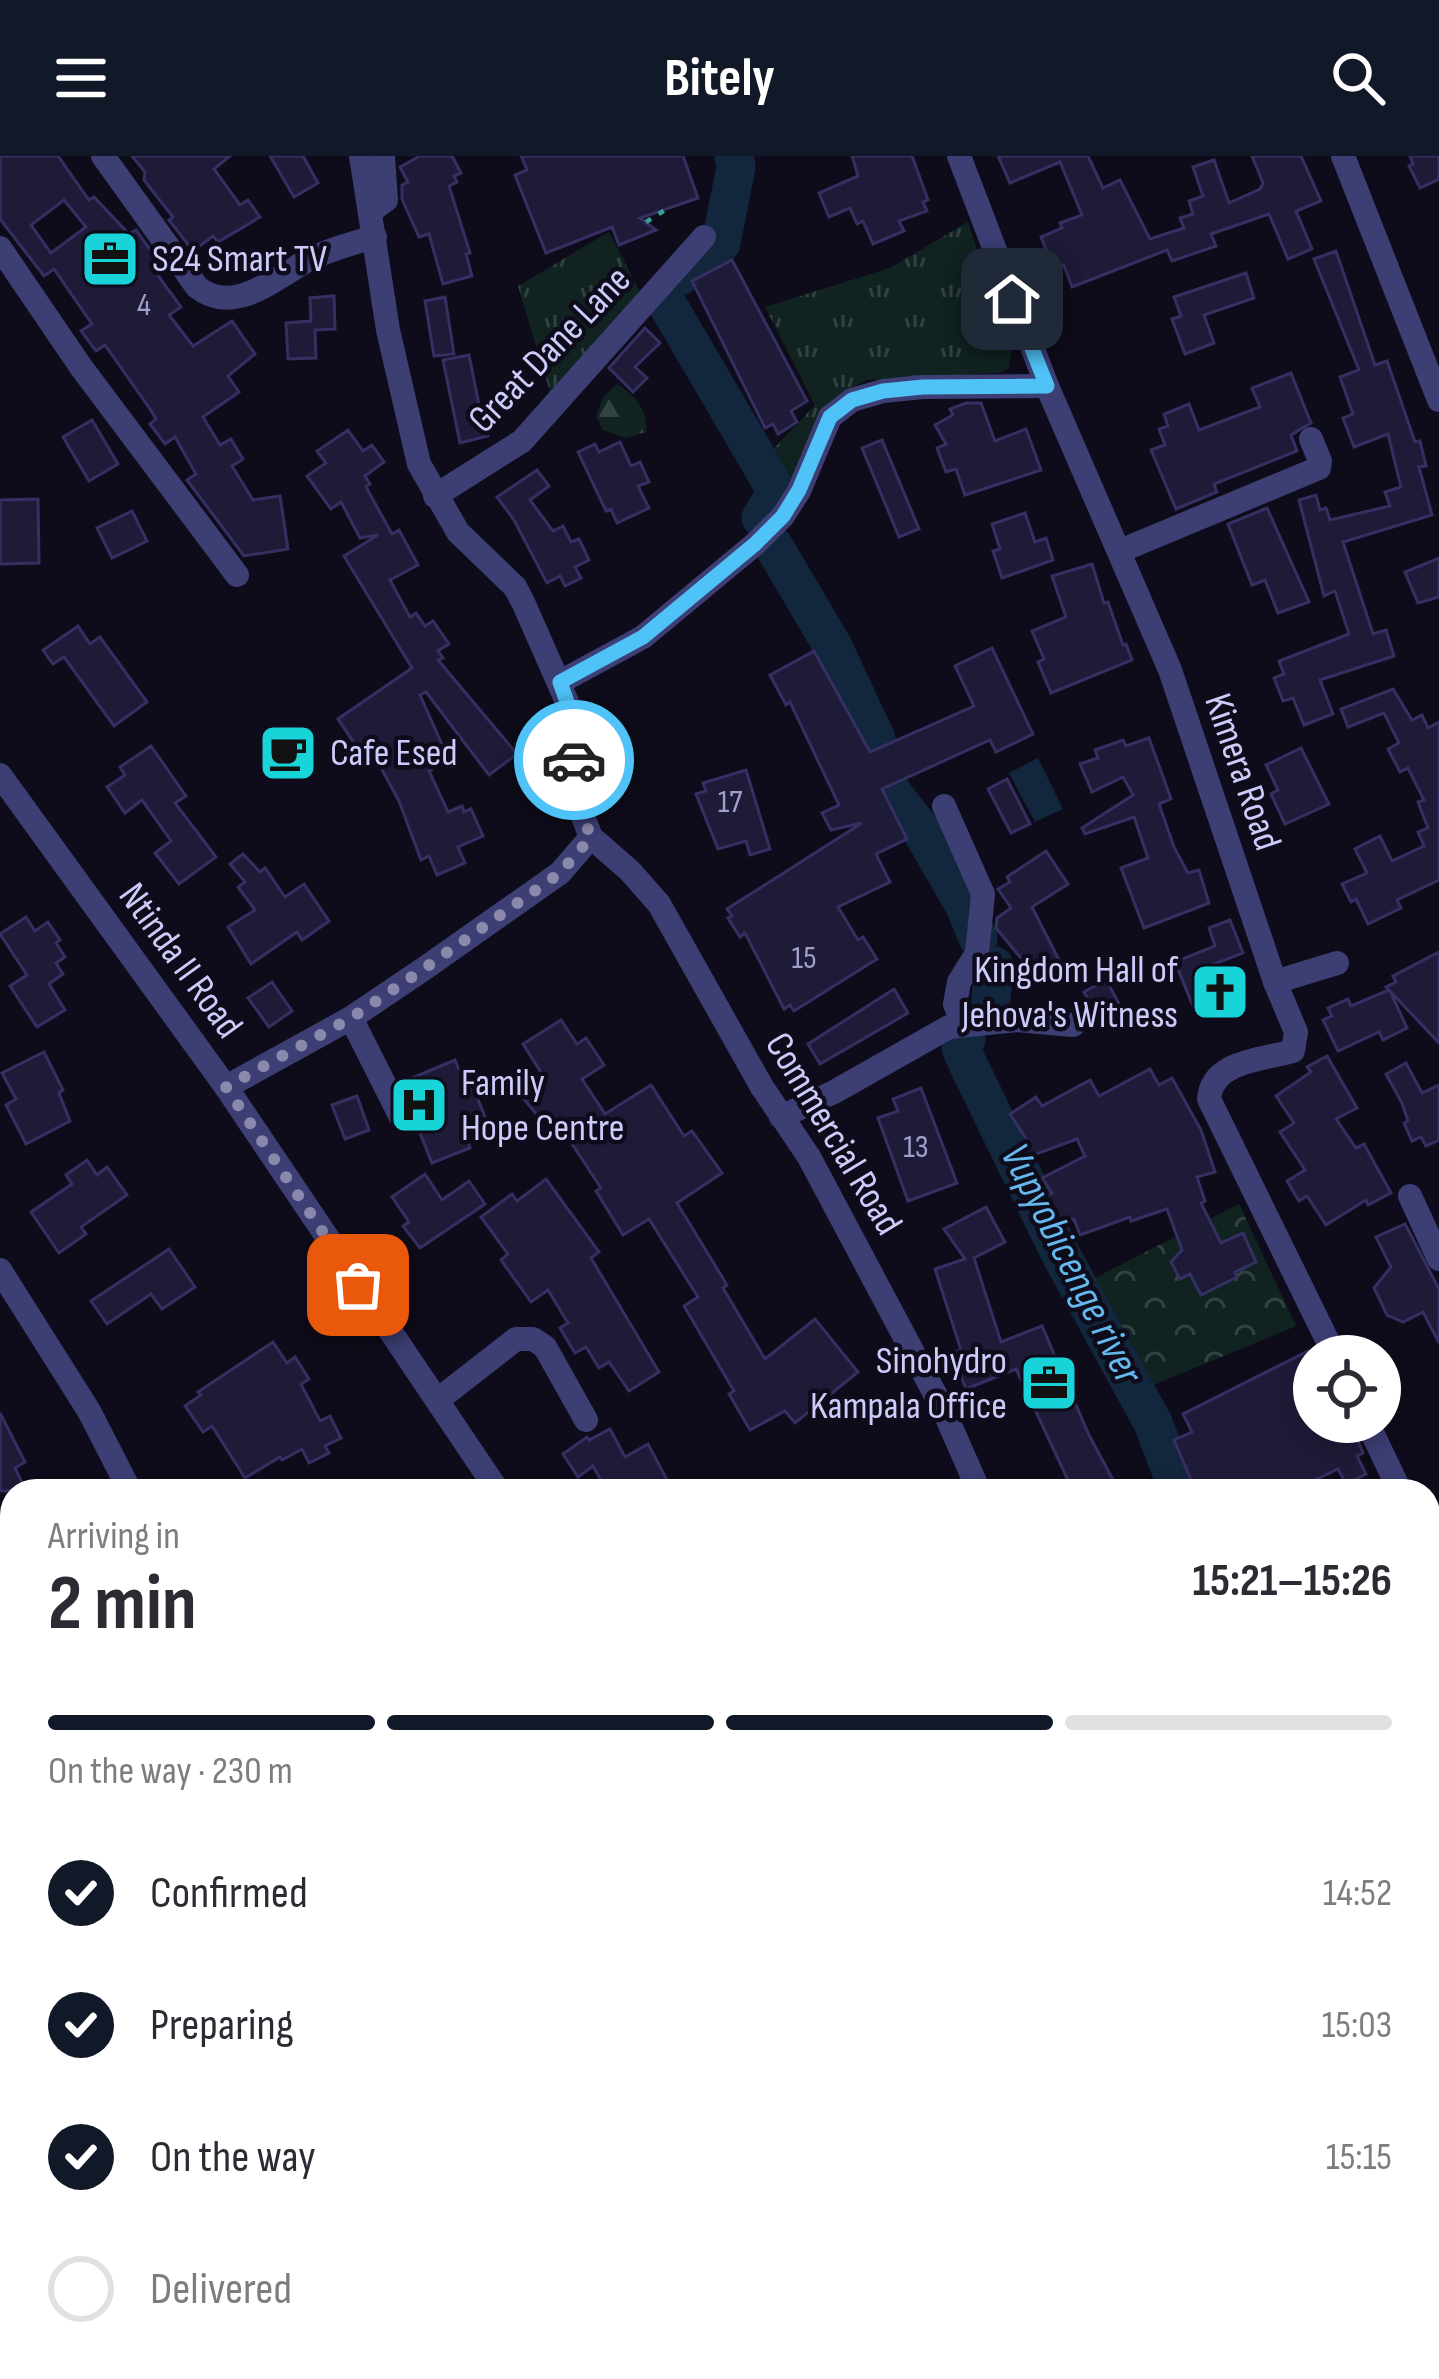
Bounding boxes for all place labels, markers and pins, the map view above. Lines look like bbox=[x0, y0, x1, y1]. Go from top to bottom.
office icon: S24 Smart TV bbox=[79, 228, 141, 290]
place label: S24 Smart TV bbox=[152, 236, 328, 283]
pin bbox=[961, 248, 1063, 350]
cafe icon: Cafe Esed bbox=[257, 722, 319, 784]
place label: Cafe Esed bbox=[330, 730, 458, 777]
place label: Kingdom Hall of Jehova's Witness bbox=[960, 947, 1179, 1039]
church icon: Kingdom Hall of Jehova's Witness bbox=[1189, 961, 1251, 1023]
place label: Family Hope Centre bbox=[461, 1060, 624, 1152]
hospital icon: Family Hope Centre bbox=[388, 1074, 450, 1136]
pin bbox=[307, 1234, 409, 1336]
place label: Sinohydro Kampala Office bbox=[810, 1338, 1007, 1430]
office icon: Sinohydro Kampala Office bbox=[1018, 1352, 1080, 1414]

